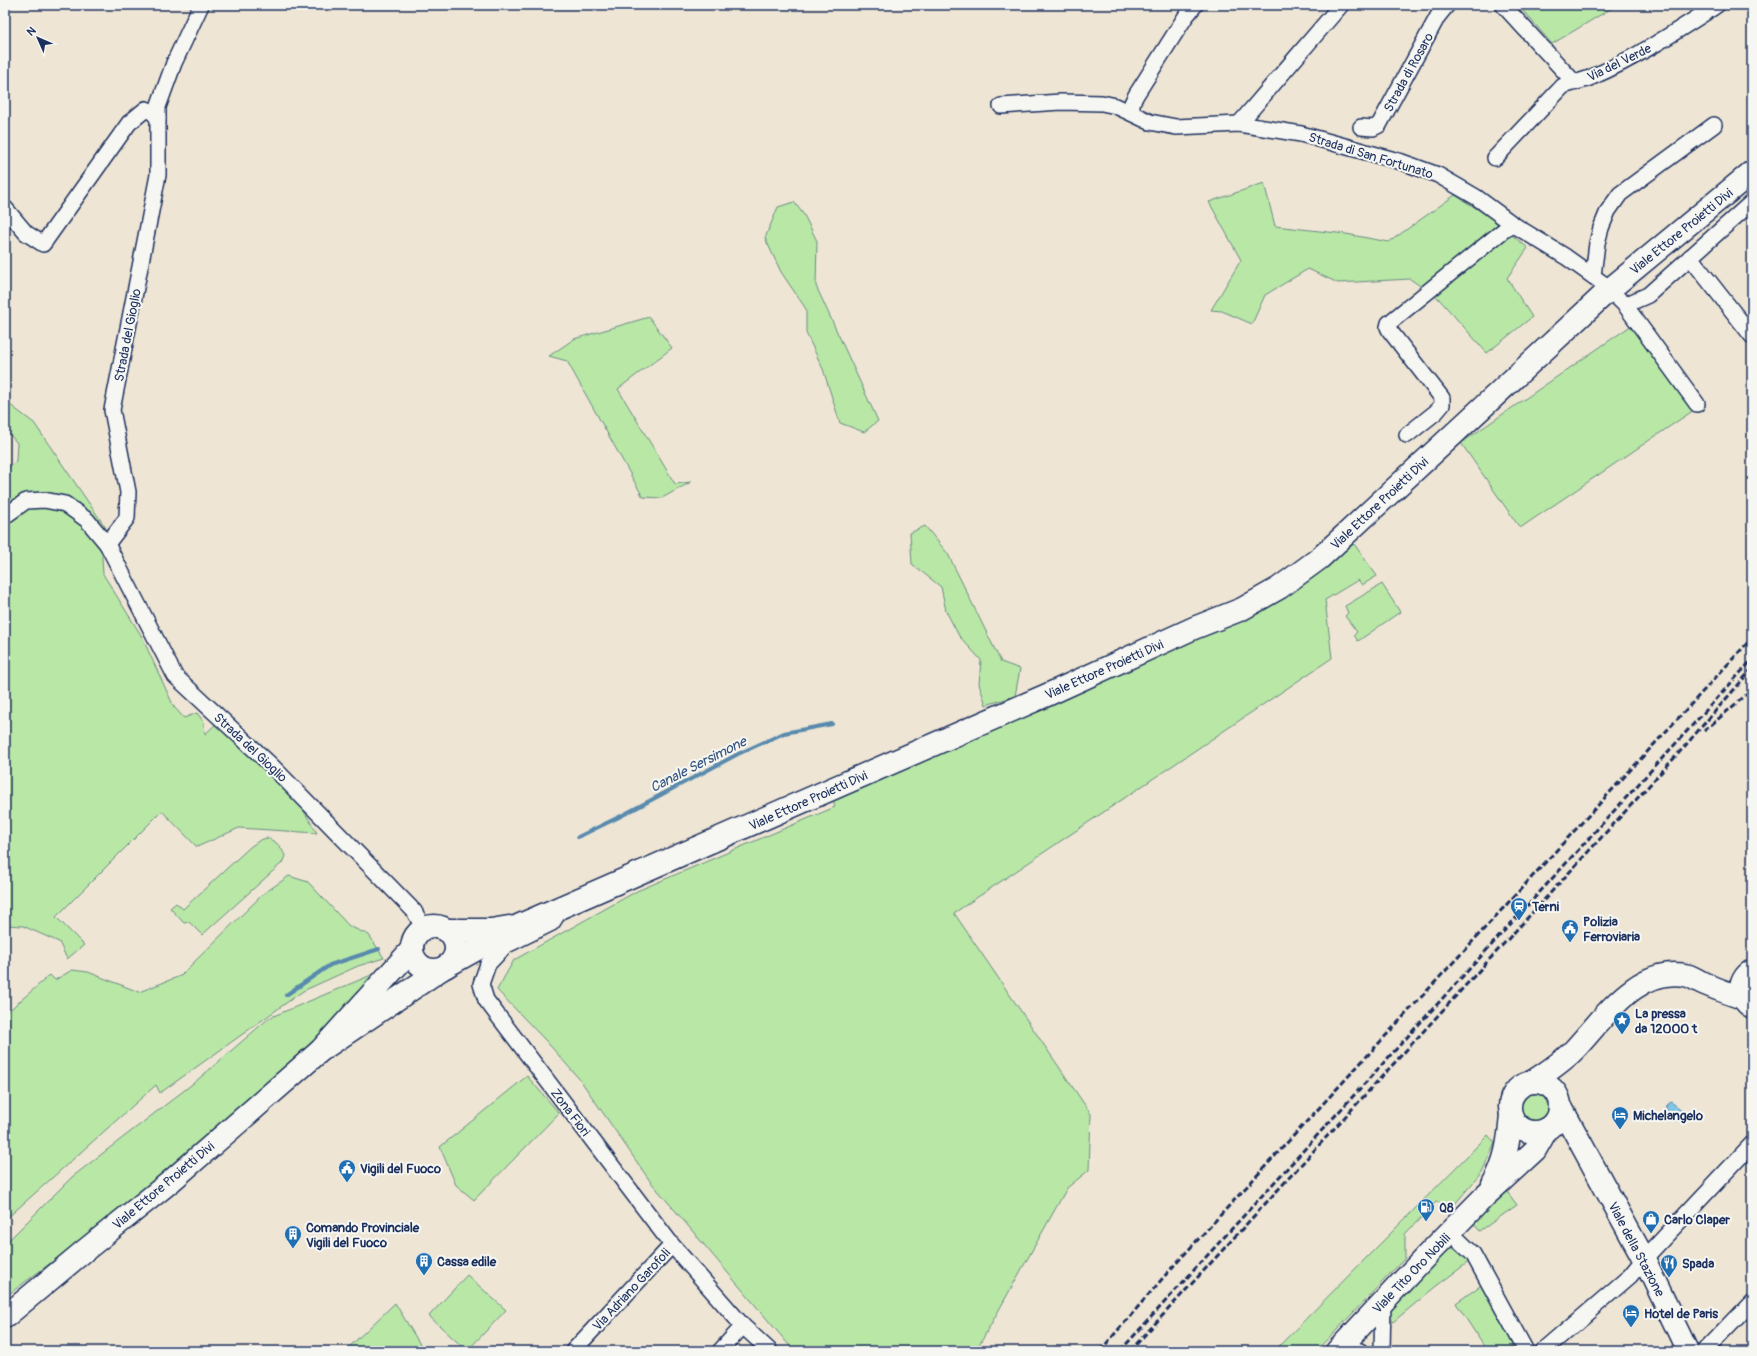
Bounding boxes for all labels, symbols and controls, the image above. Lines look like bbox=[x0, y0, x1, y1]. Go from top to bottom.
north arrow bbox=[18, 18, 58, 58]
text: N bbox=[24, 24, 39, 39]
street label: Strada di Rosaro bbox=[1381, 30, 1437, 115]
street label: Via del Verde bbox=[1585, 40, 1655, 85]
street label: Strada di San Fortunato bbox=[1306, 129, 1435, 183]
street label: Viale Ettore Proietti Divi bbox=[1627, 185, 1736, 278]
street label: Strada del Gioglio bbox=[111, 287, 145, 383]
street label: Viale Ettore Proietti Divi bbox=[1327, 454, 1432, 553]
street label: Viale Ettore Proietti Divi bbox=[1043, 637, 1166, 703]
street label: Strada del Gioglio bbox=[210, 710, 290, 786]
water label: Canale Sersimone bbox=[647, 732, 751, 796]
street label: Viale Ettore Proietti Divi bbox=[747, 768, 870, 834]
station icon: Terni bbox=[1509, 896, 1529, 921]
place label: Terni bbox=[1531, 899, 1560, 915]
place label: Polizia Ferroviaria bbox=[1583, 914, 1640, 945]
public building icon: Polizia Ferroviaria bbox=[1560, 918, 1580, 943]
place label: La pressa da 12000 t bbox=[1635, 1006, 1698, 1037]
place icon: La pressa da 12000 t bbox=[1612, 1010, 1632, 1035]
street label: Zona Fiori bbox=[547, 1086, 593, 1140]
hotel icon: Michelangelo bbox=[1610, 1105, 1630, 1130]
place label: Michelangelo bbox=[1633, 1108, 1703, 1124]
street label: Viale Ettore Proietti Divi bbox=[109, 1139, 218, 1233]
public building icon: Vigili del Fuoco bbox=[337, 1158, 357, 1183]
place label: Vigili del Fuoco bbox=[360, 1161, 441, 1177]
fuel station icon: Q8 bbox=[1416, 1197, 1436, 1222]
street label: Viale della Stazione bbox=[1604, 1199, 1668, 1300]
place label: Q8 bbox=[1439, 1200, 1454, 1216]
shop icon: Carlo Claper bbox=[1641, 1209, 1661, 1234]
place label: Carlo Claper bbox=[1664, 1212, 1730, 1228]
place label: Comando Provinciale Vigili del Fuoco bbox=[306, 1220, 420, 1251]
building icon: Comando Provinciale Vigili del Fuoco bbox=[283, 1224, 303, 1249]
street label: Viale Tito Oro Nobili bbox=[1369, 1230, 1454, 1317]
street label: Via Adriano Garofoli bbox=[589, 1245, 674, 1334]
building icon: Cassa edile bbox=[414, 1251, 434, 1276]
restaurant icon: Spada bbox=[1659, 1253, 1679, 1278]
place label: Cassa edile bbox=[437, 1254, 497, 1270]
place label: Spada bbox=[1682, 1256, 1714, 1272]
hotel icon: Hotel de Paris bbox=[1621, 1303, 1641, 1328]
place label: Hotel de Paris bbox=[1644, 1306, 1718, 1322]

